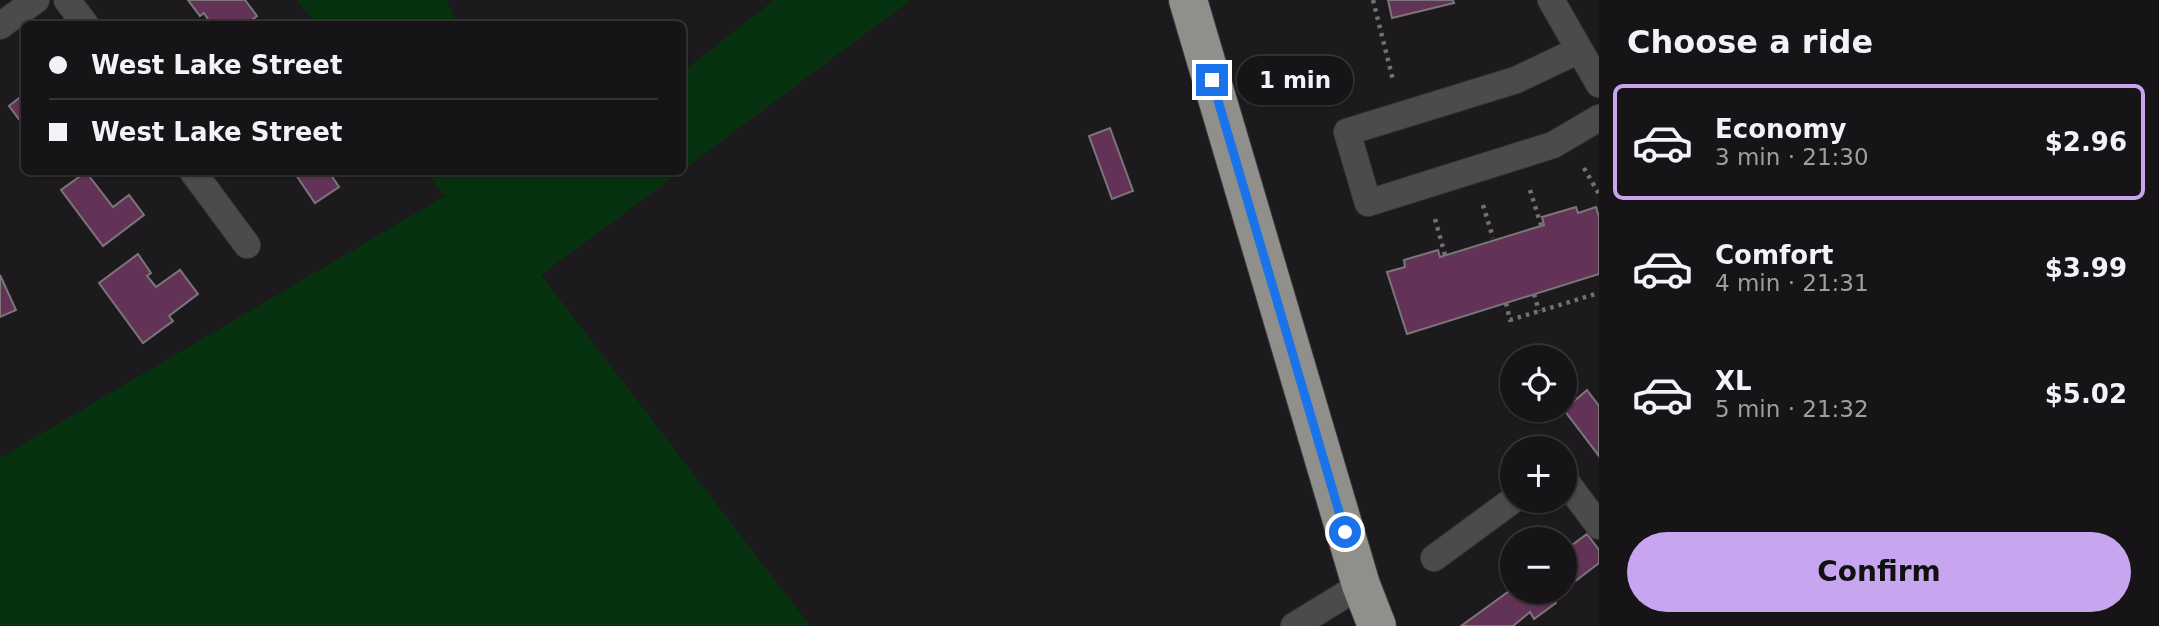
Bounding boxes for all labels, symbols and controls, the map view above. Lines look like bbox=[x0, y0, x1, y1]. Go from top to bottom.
text: Choose a ride bbox=[1627, 23, 1873, 61]
text: West Lake Street bbox=[91, 50, 342, 80]
callout: 1 min bbox=[1236, 56, 1352, 104]
route end bbox=[1196, 64, 1228, 96]
text: 1 min bbox=[1259, 67, 1331, 93]
icon: car bbox=[1631, 111, 1694, 174]
text: Economy bbox=[1715, 114, 1846, 144]
text: West Lake Street bbox=[91, 117, 342, 147]
text: $2.96 bbox=[2045, 127, 2127, 157]
text: 3 min · 21:30 bbox=[1715, 144, 1869, 170]
icon: car bbox=[1631, 237, 1694, 300]
text: Comfort bbox=[1715, 240, 1833, 270]
text: $3.99 bbox=[2045, 253, 2127, 283]
text: 4 min · 21:31 bbox=[1715, 270, 1869, 296]
map controls bbox=[1500, 345, 1577, 604]
button: locate bbox=[1500, 345, 1577, 422]
icon: car bbox=[1631, 363, 1694, 426]
text: XL bbox=[1715, 366, 1752, 396]
text: $5.02 bbox=[2045, 379, 2127, 409]
text: 5 min · 21:32 bbox=[1715, 396, 1869, 422]
button: + bbox=[1500, 436, 1577, 513]
route start bbox=[1329, 516, 1361, 548]
button: − bbox=[1500, 527, 1577, 604]
button: Confirm bbox=[1627, 532, 2131, 612]

